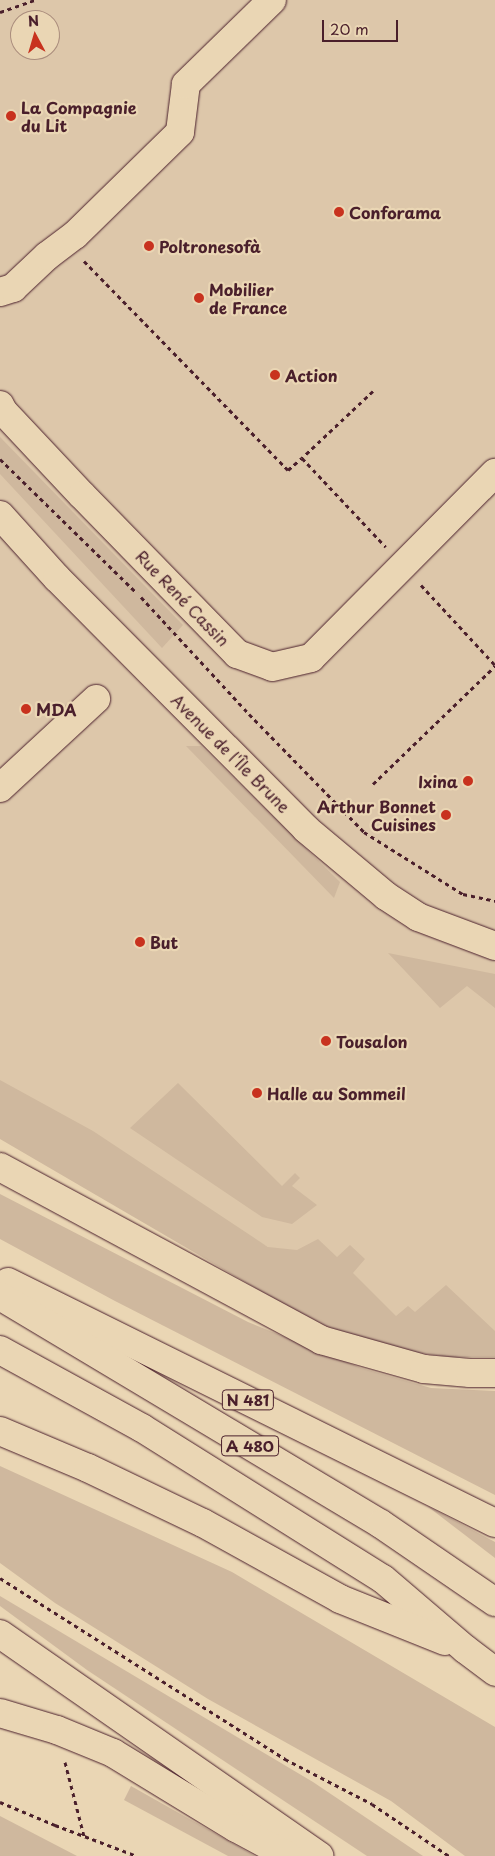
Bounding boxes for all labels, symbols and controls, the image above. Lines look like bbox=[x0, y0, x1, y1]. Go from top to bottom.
north arrow bbox=[10, 10, 60, 60]
text: N bbox=[27, 10, 40, 32]
scale bar bbox=[325, 10, 401, 42]
text: 20 m bbox=[330, 17, 369, 40]
place label: La Compagnie du Lit bbox=[21, 97, 137, 135]
marker: La Compagnie du Lit bbox=[5, 110, 17, 122]
place label: Conforama bbox=[349, 202, 441, 222]
marker: Conforama bbox=[333, 206, 345, 218]
place label: Poltronesofà bbox=[159, 236, 261, 256]
marker: Poltronesofà bbox=[143, 240, 155, 252]
place label: Mobilier de France bbox=[209, 279, 288, 317]
marker: Mobilier de France bbox=[193, 292, 205, 304]
place label: Action bbox=[285, 365, 337, 385]
marker: Action bbox=[269, 369, 281, 381]
street label: Rue René Cassin bbox=[131, 545, 235, 651]
street label: Avenue de l'Île Brune bbox=[167, 689, 295, 817]
place label: MDA bbox=[36, 699, 77, 719]
marker: MDA bbox=[20, 703, 32, 715]
place label: Ixina bbox=[418, 771, 458, 791]
marker: Ixina bbox=[462, 775, 474, 787]
place label: Arthur Bonnet Cuisines bbox=[316, 796, 436, 834]
marker: Arthur Bonnet Cuisines bbox=[440, 809, 452, 821]
place label: But bbox=[150, 932, 178, 952]
marker: But bbox=[134, 936, 146, 948]
place label: Tousalon bbox=[336, 1031, 408, 1051]
marker: Tousalon bbox=[320, 1035, 332, 1047]
place label: Halle au Sommeil bbox=[267, 1083, 407, 1103]
marker: Halle au Sommeil bbox=[251, 1087, 263, 1099]
road number: N 481 bbox=[222, 1388, 274, 1412]
road number: A 480 bbox=[221, 1434, 279, 1458]

